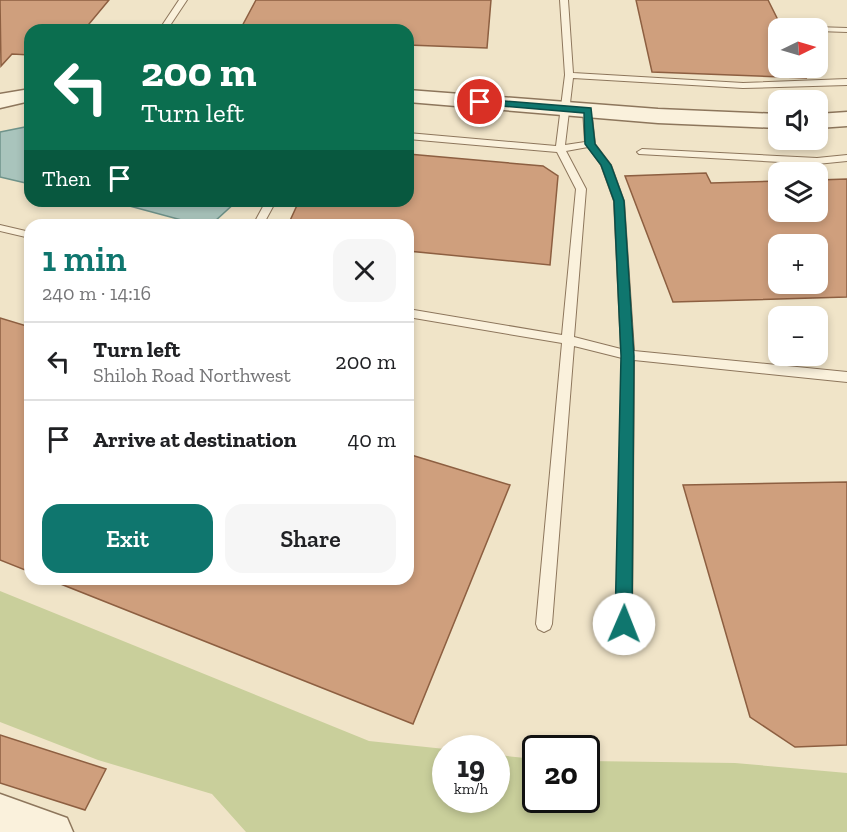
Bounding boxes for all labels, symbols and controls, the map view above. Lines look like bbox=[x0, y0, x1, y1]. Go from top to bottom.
north arrow bbox=[768, 18, 828, 78]
map controls bbox=[768, 18, 828, 366]
text: 200 m bbox=[141, 46, 257, 97]
icon: left bbox=[42, 48, 120, 126]
pin bbox=[454, 76, 505, 127]
icon: arrive bbox=[463, 85, 496, 118]
button: sound bbox=[768, 90, 828, 150]
text: Turn left bbox=[141, 97, 244, 129]
icon: arrive bbox=[103, 162, 136, 195]
button: layers bbox=[768, 162, 828, 222]
text: Then bbox=[42, 165, 91, 192]
button: + bbox=[768, 234, 828, 294]
text: 1 min bbox=[42, 237, 127, 280]
button: close bbox=[333, 239, 396, 302]
text: 240 m · 14:16 bbox=[42, 281, 151, 305]
button: − bbox=[768, 306, 828, 366]
text: Turn left bbox=[93, 336, 180, 363]
icon: left bbox=[42, 345, 75, 378]
text: 200 m bbox=[335, 348, 396, 375]
text: Shiloh Road Northwest bbox=[93, 363, 291, 387]
icon: arrive bbox=[42, 423, 75, 456]
text: Arrive at destination bbox=[93, 426, 296, 453]
text: 40 m bbox=[347, 426, 396, 453]
button: Exit bbox=[42, 504, 213, 573]
button: Share bbox=[225, 504, 396, 573]
position arrow bbox=[592, 592, 656, 656]
speed limit sign: 20 bbox=[522, 735, 600, 813]
text: 19 bbox=[457, 749, 485, 785]
text: km/h bbox=[454, 780, 488, 798]

